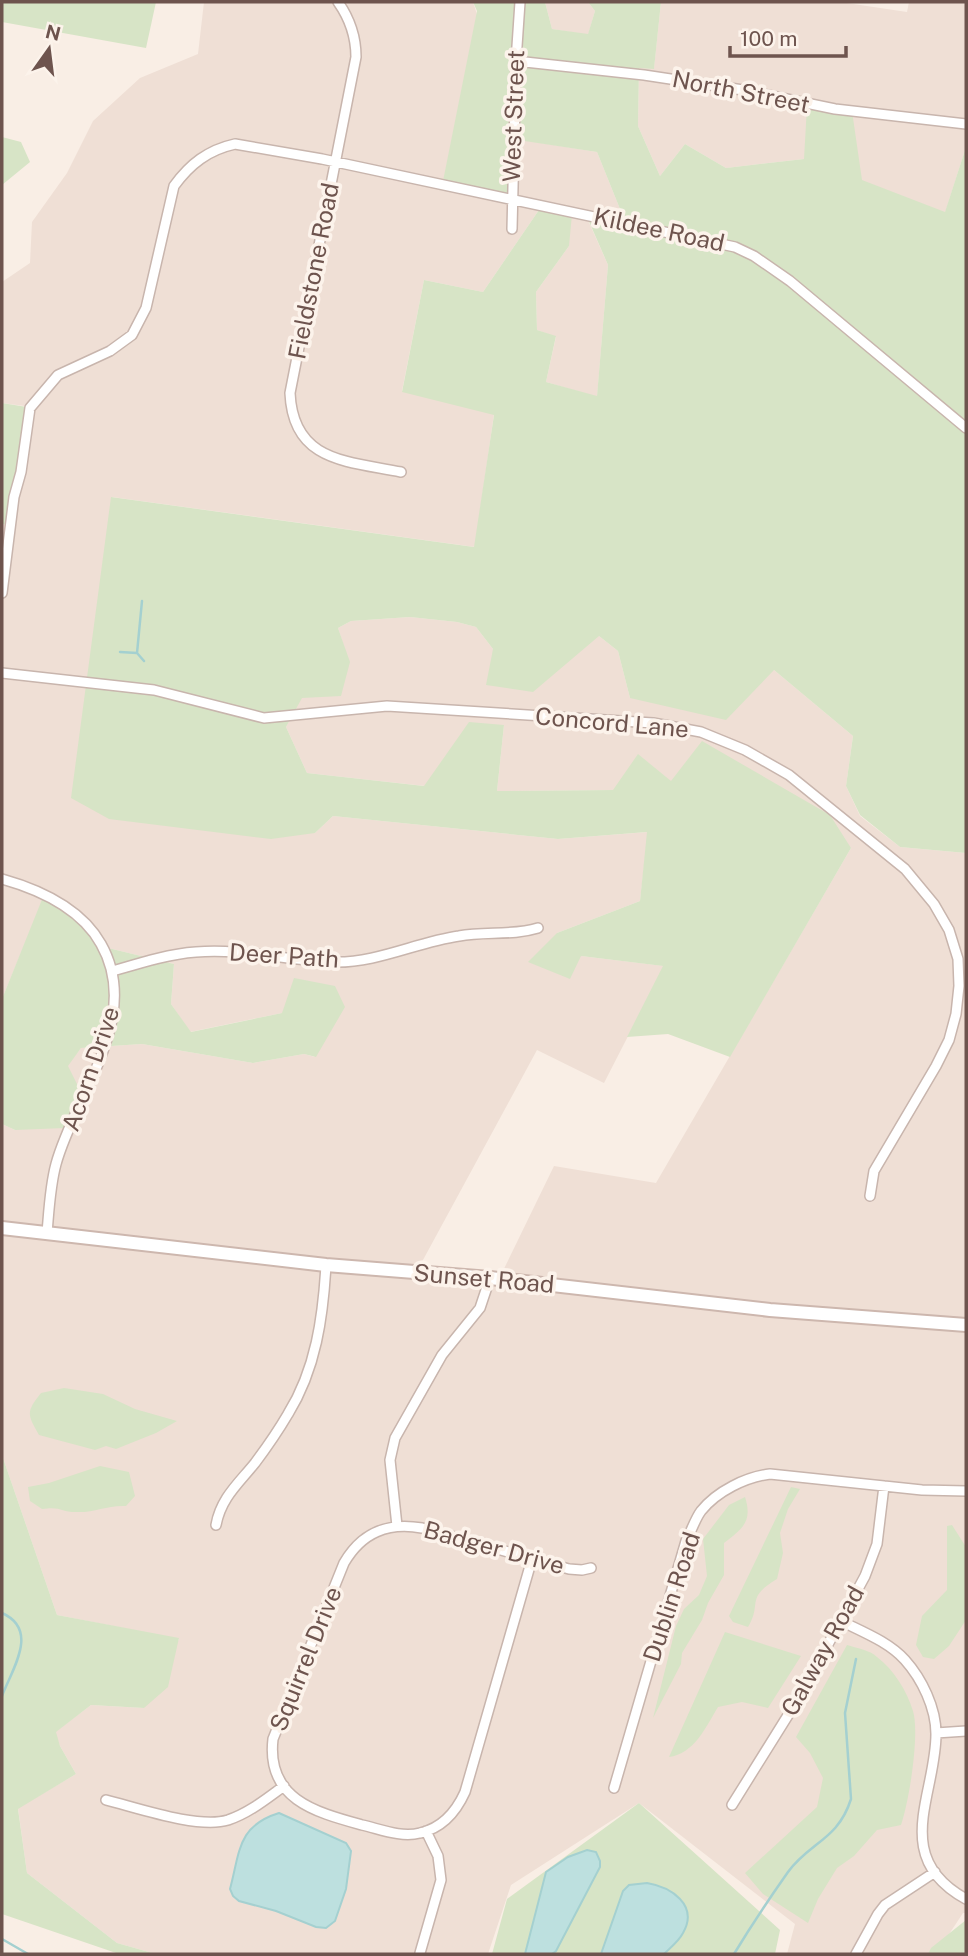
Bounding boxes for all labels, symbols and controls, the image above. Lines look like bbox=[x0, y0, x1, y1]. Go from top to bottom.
north arrow bbox=[14, 14, 84, 84]
scale bar bbox=[730, 14, 846, 58]
text: N bbox=[43, 20, 63, 45]
text: 100 m bbox=[740, 26, 797, 51]
street label: West Street bbox=[497, 49, 529, 183]
street label: North Street bbox=[670, 64, 812, 118]
street label: Fieldstone Road bbox=[282, 180, 344, 361]
street label: Kildee Road bbox=[591, 201, 727, 257]
street label: Concord Lane bbox=[534, 701, 690, 743]
street label: Deer Path bbox=[228, 937, 340, 973]
street label: Acorn Drive bbox=[56, 1003, 124, 1135]
street label: Sunset Road bbox=[413, 1258, 556, 1298]
street label: Badger Drive bbox=[421, 1515, 568, 1579]
street label: Dublin Road bbox=[637, 1528, 705, 1665]
street label: Galway Road bbox=[775, 1581, 869, 1720]
street label: Squirrel Drive bbox=[263, 1582, 347, 1735]

